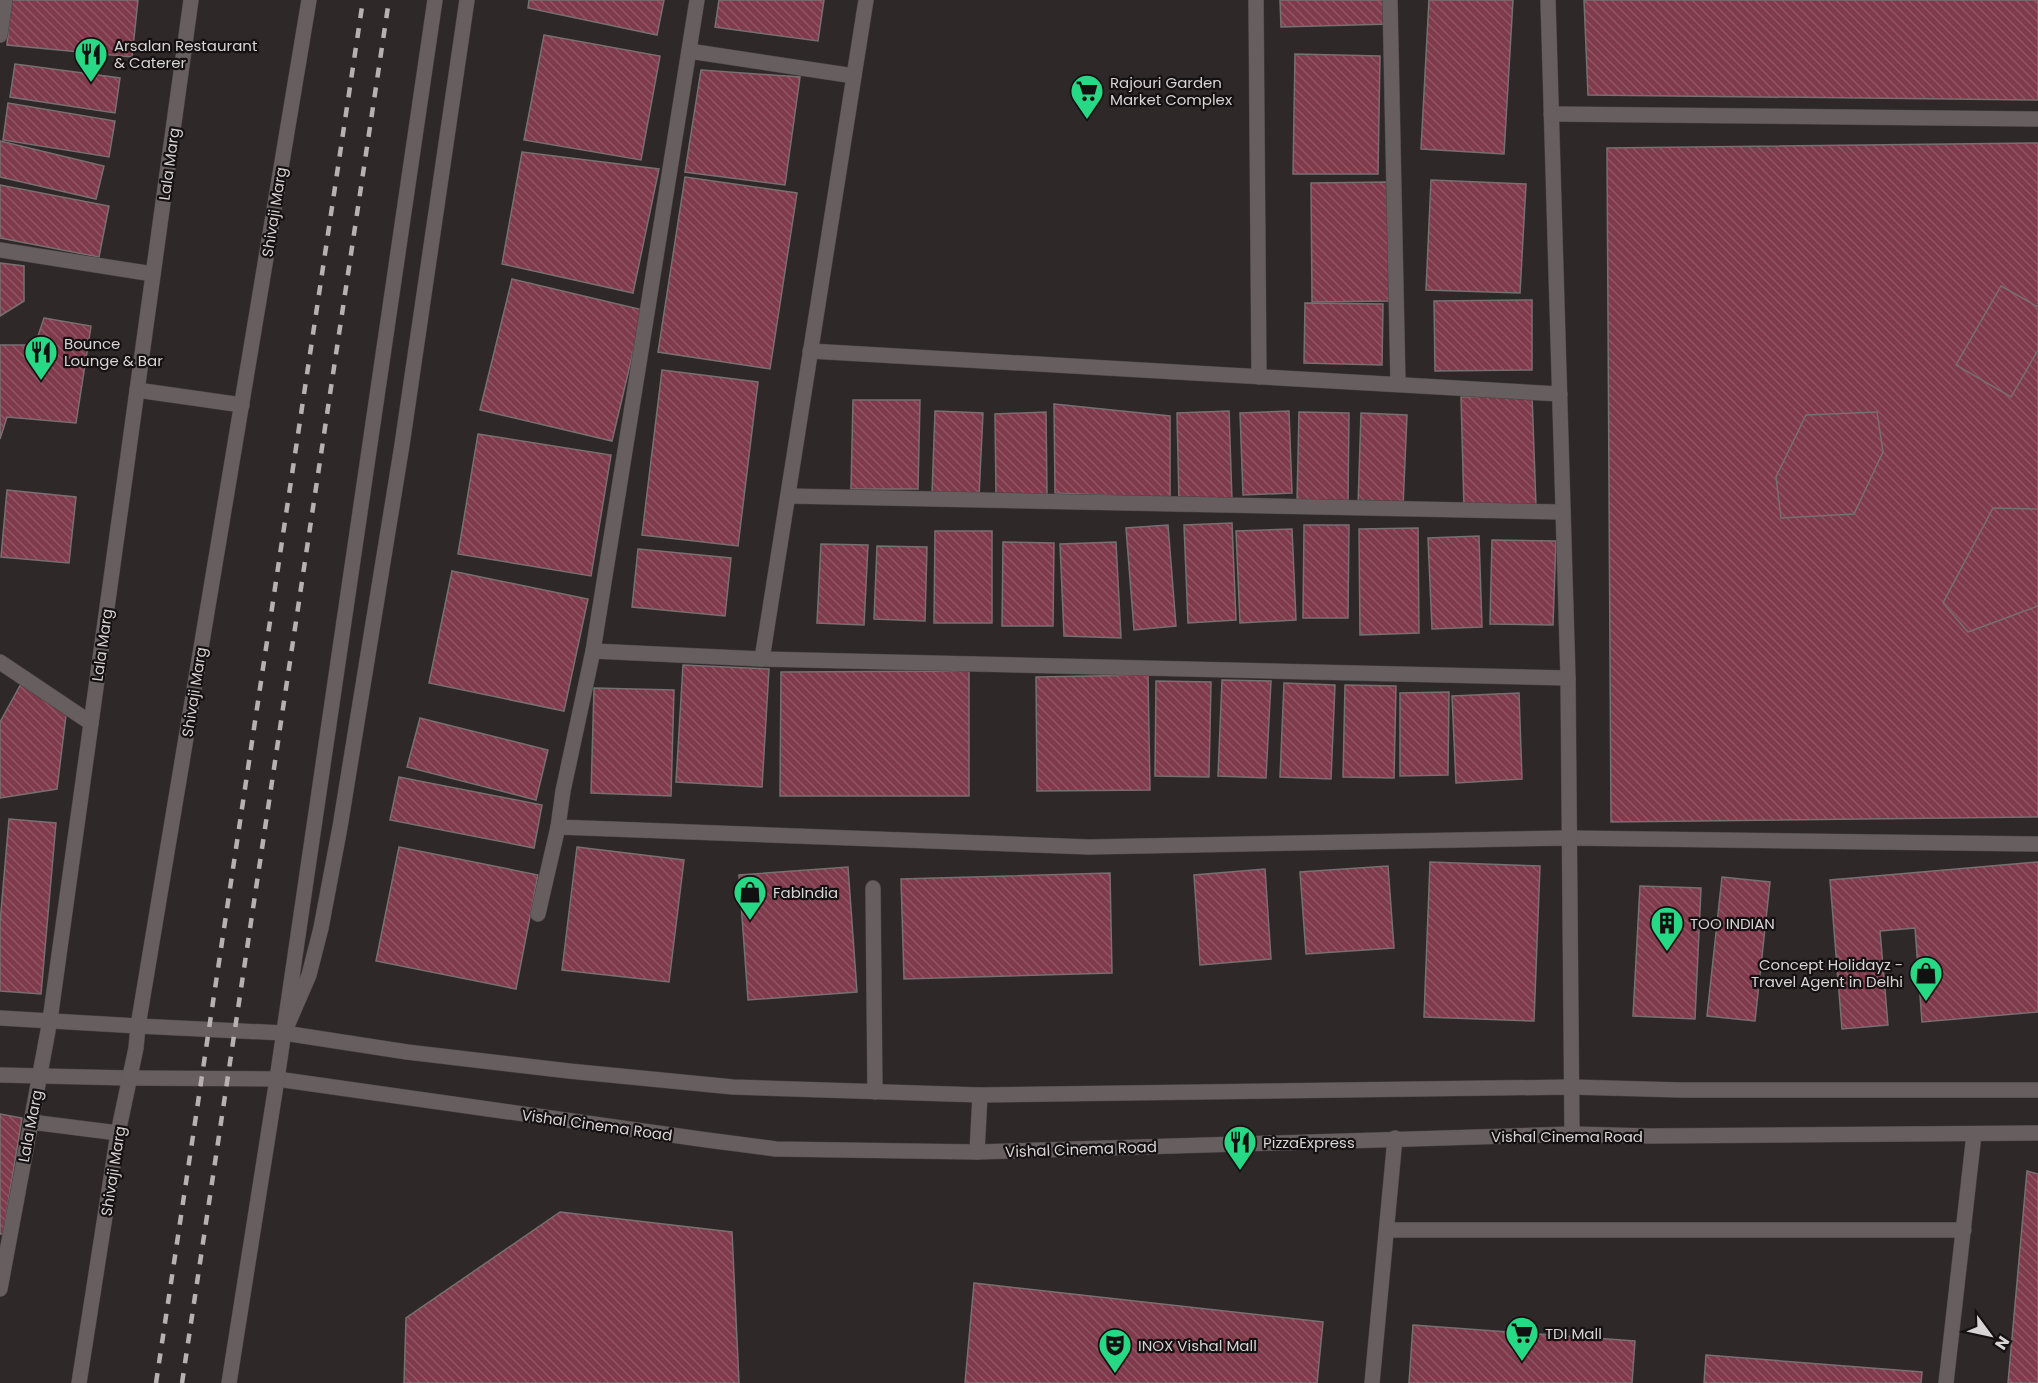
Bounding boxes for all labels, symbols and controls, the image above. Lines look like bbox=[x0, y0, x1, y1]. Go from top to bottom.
place label: Arsalan Restaurant & Caterer bbox=[114, 35, 257, 73]
restaurant icon: Arsalan Restaurant & Caterer bbox=[73, 36, 109, 83]
place label: Rajouri Garden Market Complex bbox=[1110, 72, 1232, 110]
supermarket icon: Rajouri Garden Market Complex bbox=[1069, 73, 1105, 120]
street label: Lala Marg bbox=[154, 126, 184, 202]
street label: Shivaji Marg bbox=[257, 165, 291, 259]
place label: Bounce Lounge & Bar bbox=[64, 333, 163, 371]
restaurant icon: Bounce Lounge & Bar bbox=[23, 334, 59, 381]
street label: Lala Marg bbox=[87, 607, 117, 683]
street label: Shivaji Marg bbox=[177, 645, 211, 739]
shop icon: FabIndia bbox=[732, 874, 768, 921]
place label: FabIndia bbox=[773, 882, 838, 903]
building icon: TOO INDIAN bbox=[1649, 905, 1685, 952]
place label: TOO INDIAN bbox=[1690, 913, 1775, 934]
place label: Concept Holidayz - Travel Agent in Delhi bbox=[1751, 954, 1903, 992]
shop icon: Concept Holidayz - Travel Agent in Delhi bbox=[1908, 955, 1944, 1002]
street label: Lala Marg bbox=[13, 1088, 47, 1164]
street label: Vishal Cinema Road bbox=[520, 1104, 674, 1146]
street label: Shivaji Marg bbox=[96, 1124, 130, 1218]
restaurant icon: PizzaExpress bbox=[1222, 1124, 1258, 1171]
street label: Vishal Cinema Road bbox=[1491, 1126, 1643, 1147]
place label: PizzaExpress bbox=[1263, 1132, 1355, 1153]
street label: Vishal Cinema Road bbox=[1005, 1136, 1157, 1162]
north arrow bbox=[1960, 1305, 2020, 1365]
supermarket icon: TDI Mall bbox=[1504, 1315, 1540, 1362]
place label: TDI Mall bbox=[1545, 1323, 1602, 1344]
theatre icon: INOX Vishal Mall bbox=[1097, 1327, 1133, 1374]
text: N bbox=[1989, 1332, 2015, 1354]
place label: INOX Vishal Mall bbox=[1138, 1335, 1257, 1356]

